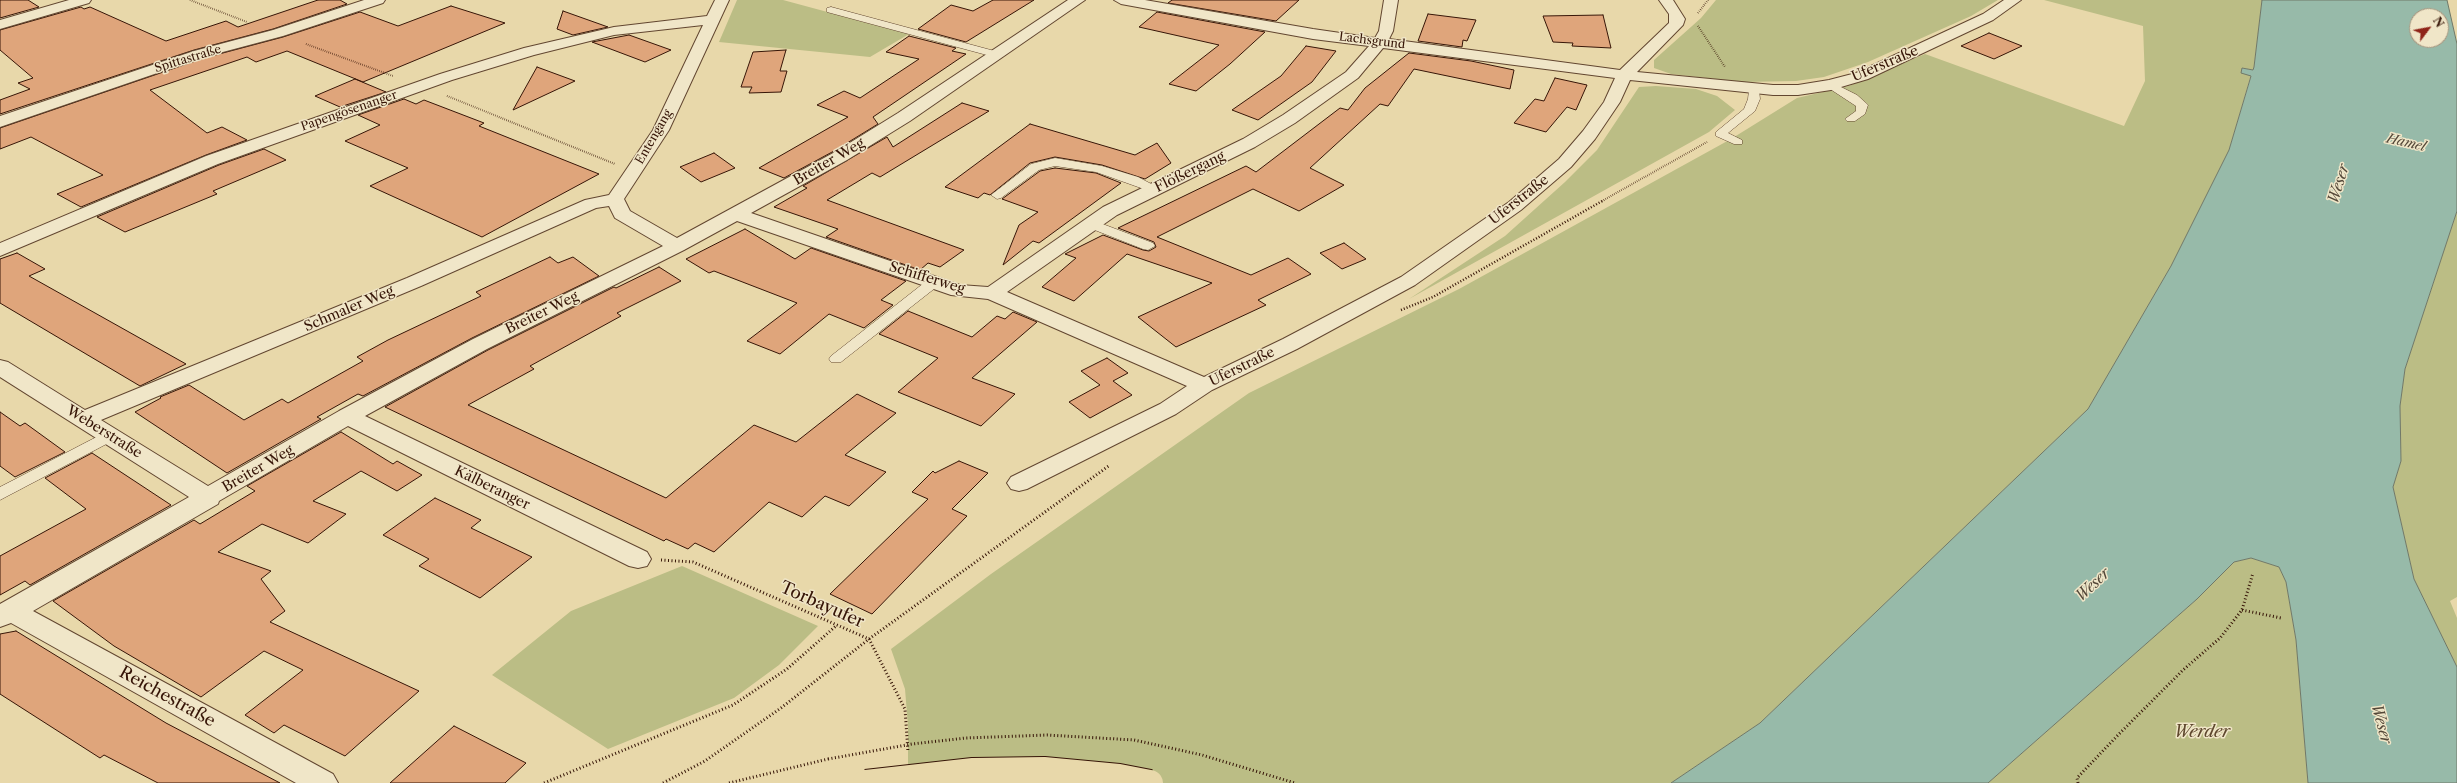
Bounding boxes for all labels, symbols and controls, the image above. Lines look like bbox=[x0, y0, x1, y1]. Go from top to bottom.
north arrow bbox=[2409, 8, 2449, 48]
text: N bbox=[2430, 14, 2447, 30]
street label: Lachsgrund bbox=[1338, 30, 1406, 52]
street label: Spittastraße bbox=[153, 42, 223, 76]
street label: Uferstraße bbox=[1849, 42, 1921, 86]
street label: Papengösenanger bbox=[299, 88, 399, 134]
street label: Entengang bbox=[633, 107, 675, 167]
water label: Hamel bbox=[2385, 131, 2427, 155]
street label: Breiter Weg bbox=[790, 135, 868, 189]
street label: Flößergang bbox=[1152, 148, 1228, 196]
water label: Weser bbox=[2324, 162, 2354, 206]
street label: Uferstraße bbox=[1486, 172, 1552, 228]
street label: Schifferweg bbox=[887, 259, 967, 297]
street label: Schmaler Weg bbox=[302, 283, 396, 335]
street label: Breiter Weg bbox=[503, 288, 581, 338]
street label: Uferstraße bbox=[1206, 344, 1278, 390]
street label: Weberstraße bbox=[63, 402, 145, 462]
street label: Breiter Weg bbox=[219, 442, 297, 496]
street label: Kälberanger bbox=[452, 463, 532, 513]
water label: Weser bbox=[2072, 565, 2114, 605]
street label: Torbayufer bbox=[777, 577, 867, 633]
street label: Reichestraße bbox=[115, 662, 219, 732]
water label: Weser bbox=[2367, 702, 2395, 746]
park label: Werder bbox=[2174, 722, 2230, 742]

